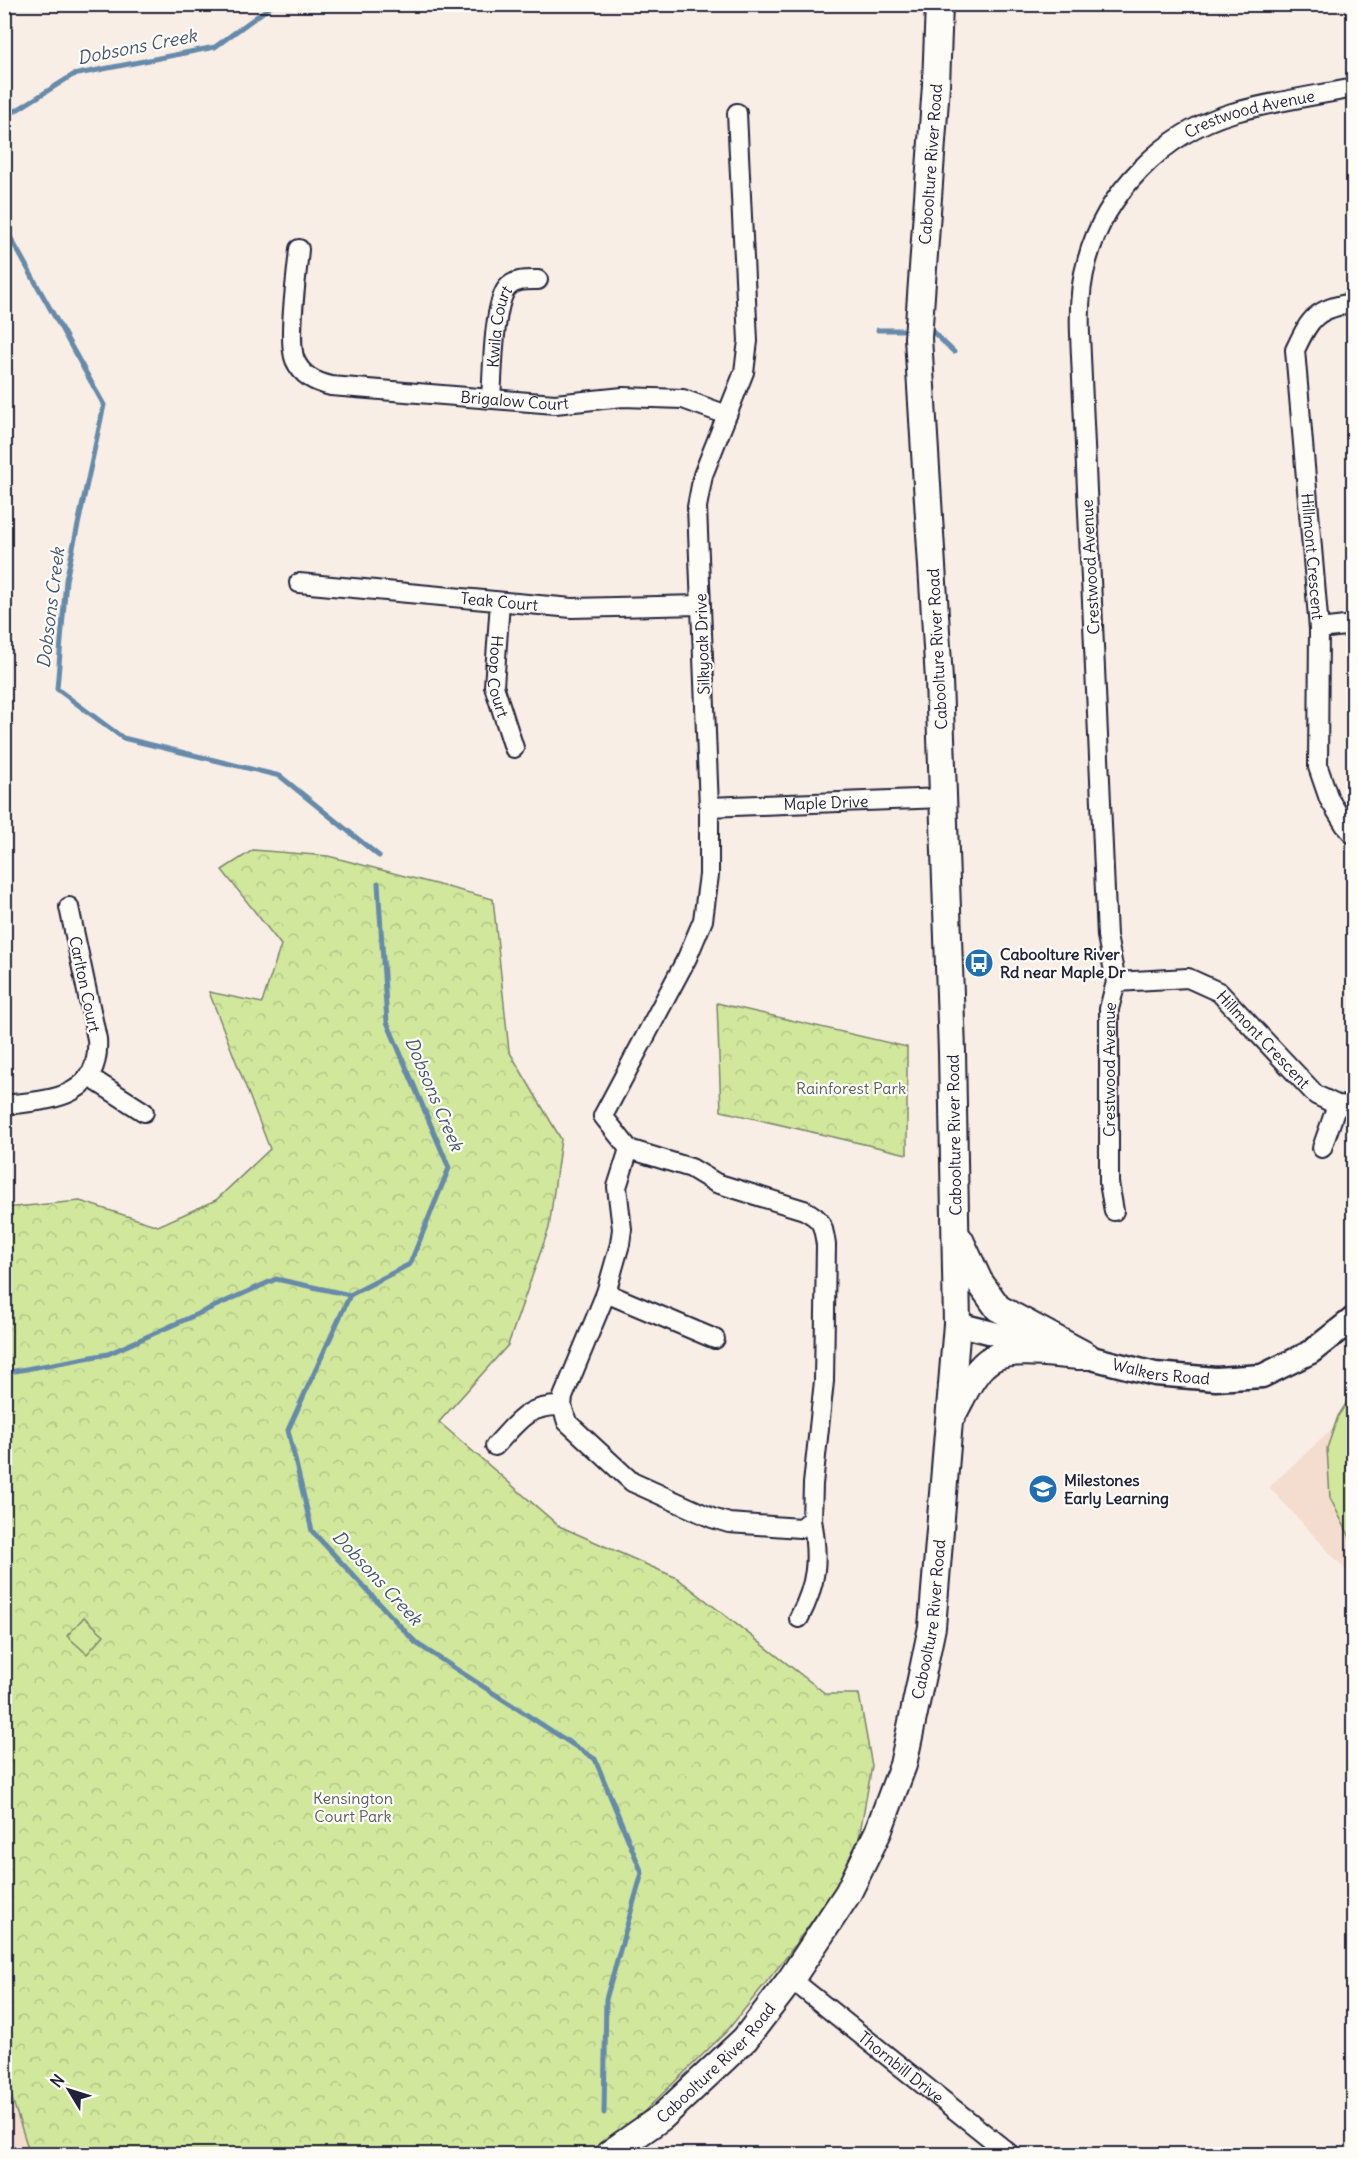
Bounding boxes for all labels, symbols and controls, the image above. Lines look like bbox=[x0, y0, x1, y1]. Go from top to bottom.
water label: Dobsons Creek bbox=[75, 23, 200, 69]
street label: Caboolture River Road bbox=[915, 83, 946, 245]
street label: Crestwood Avenue bbox=[1181, 85, 1316, 142]
street label: Kwila Court bbox=[483, 281, 516, 368]
street label: Brigalow Court bbox=[460, 386, 570, 414]
street label: Hillmont Crescent bbox=[1297, 492, 1328, 621]
street label: Crestwood Avenue bbox=[1076, 499, 1104, 635]
water label: Dobsons Creek bbox=[32, 545, 70, 669]
street label: Caboolture River Road bbox=[923, 568, 951, 730]
street label: Teak Court bbox=[460, 588, 539, 615]
street label: Silkyoak Drive bbox=[690, 593, 714, 695]
street label: Hoop Court bbox=[484, 635, 514, 720]
street label: Maple Drive bbox=[783, 791, 869, 814]
street label: Carlton Court bbox=[65, 934, 105, 1034]
place label: Caboolture River Rd near Maple Dr bbox=[1000, 944, 1126, 983]
bus stop icon: Caboolture River Rd near Maple Dr bbox=[963, 947, 995, 979]
street label: Hillmont Crescent bbox=[1213, 986, 1315, 1093]
street label: Crestwood Avenue bbox=[1099, 1000, 1120, 1137]
water label: Dobsons Creek bbox=[400, 1034, 469, 1156]
street label: Caboolture River Road bbox=[943, 1054, 965, 1216]
park label: Rainforest Park bbox=[796, 1078, 906, 1098]
street label: Walkers Road bbox=[1110, 1354, 1211, 1388]
place label: Milestones Early Learning bbox=[1064, 1470, 1169, 1509]
school or university icon: Milestones Early Learning bbox=[1027, 1473, 1059, 1505]
water label: Dobsons Creek bbox=[328, 1526, 428, 1631]
street label: Caboolture River Road bbox=[907, 1539, 949, 1701]
park label: Kensington Court Park bbox=[313, 1788, 393, 1826]
street label: Caboolture River Road bbox=[652, 1999, 779, 2127]
street label: Thornbill Drive bbox=[854, 2027, 948, 2107]
north arrow bbox=[39, 2060, 99, 2120]
text: N bbox=[46, 2070, 68, 2091]

